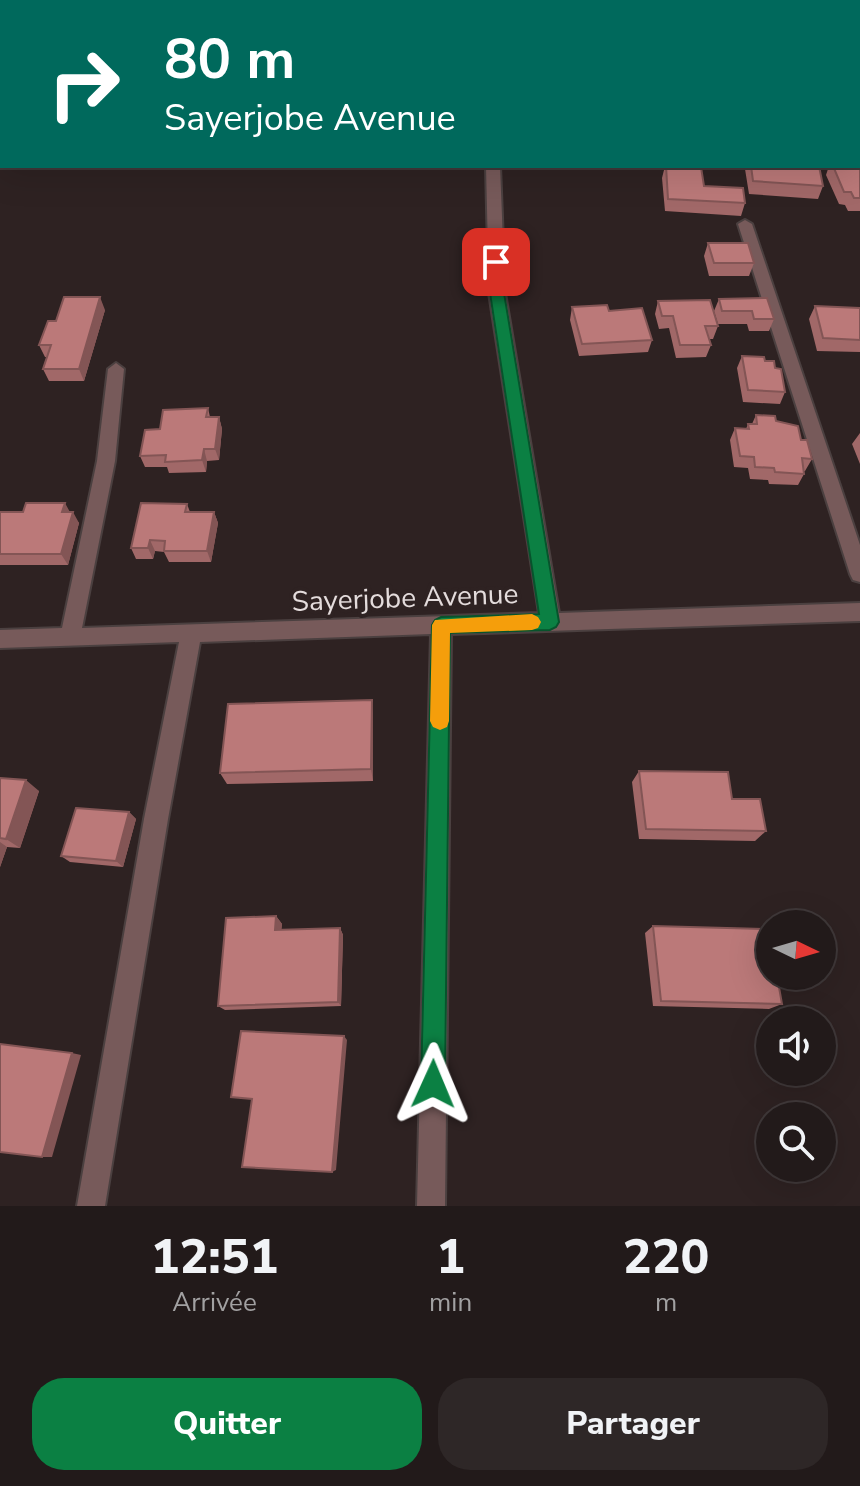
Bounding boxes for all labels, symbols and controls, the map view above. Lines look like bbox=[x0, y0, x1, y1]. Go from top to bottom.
text: 80 m bbox=[164, 21, 295, 98]
icon: right bbox=[32, 32, 136, 136]
text: Sayerjobe Avenue bbox=[164, 94, 456, 143]
pin bbox=[462, 228, 530, 296]
icon: arrive bbox=[474, 240, 518, 284]
street label: Sayerjobe Avenue bbox=[291, 575, 519, 621]
north arrow bbox=[756, 910, 836, 990]
map controls bbox=[756, 910, 836, 1182]
button: sound bbox=[756, 1006, 836, 1086]
position arrow bbox=[391, 1042, 475, 1126]
button: search bbox=[756, 1102, 836, 1182]
text: 12:51 bbox=[151, 1224, 278, 1290]
text: 1 bbox=[436, 1224, 465, 1290]
text: 220 bbox=[623, 1224, 709, 1290]
text: Arrivée bbox=[172, 1285, 257, 1320]
text: min bbox=[429, 1285, 472, 1320]
text: m bbox=[655, 1285, 677, 1320]
button: Quitter bbox=[32, 1378, 422, 1470]
button: Partager bbox=[438, 1378, 828, 1470]

